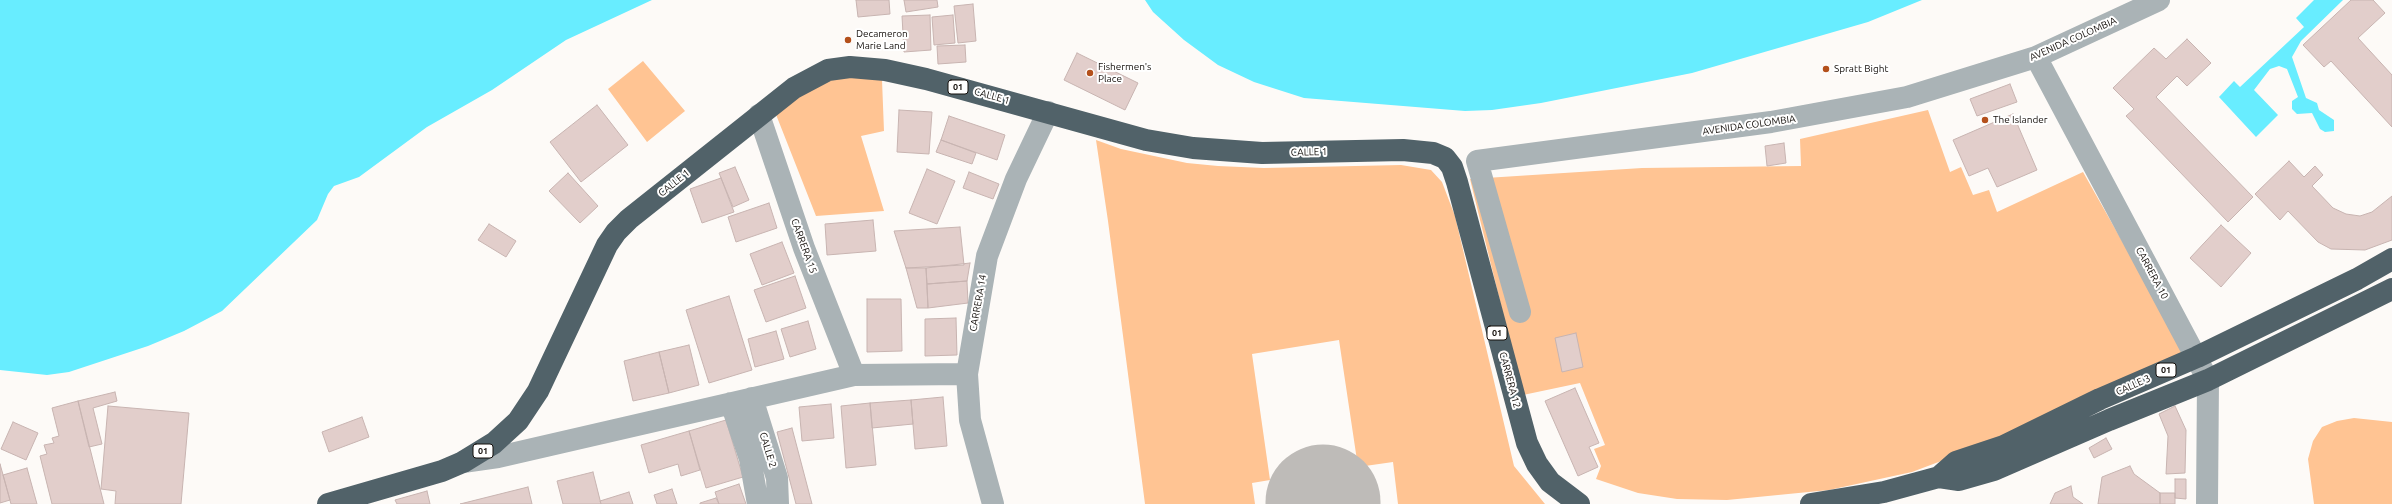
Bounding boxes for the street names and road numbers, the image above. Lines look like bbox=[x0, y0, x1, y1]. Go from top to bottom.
street label: AVENIDA COLOMBIA bbox=[2028, 14, 2118, 64]
road number: 01 bbox=[948, 80, 968, 94]
street label: CALLE 1 bbox=[973, 85, 1011, 107]
street label: AVENIDA COLOMBIA bbox=[1702, 113, 1796, 137]
street label: CALLE 1 bbox=[1291, 146, 1327, 158]
street label: CALLE 1 bbox=[656, 167, 692, 199]
street label: CARRERA 15 bbox=[789, 217, 819, 275]
street label: CARRERA 10 bbox=[2133, 245, 2171, 301]
street label: CARRERA 14 bbox=[967, 274, 989, 332]
road number: 01 bbox=[1487, 326, 1507, 340]
street label: CARRERA 12 bbox=[1497, 351, 1523, 409]
road number: 01 bbox=[2156, 363, 2176, 377]
street label: CALLE 3 bbox=[2114, 372, 2152, 398]
street label: CALLE 2 bbox=[757, 431, 779, 469]
road number: 01 bbox=[473, 444, 493, 458]

